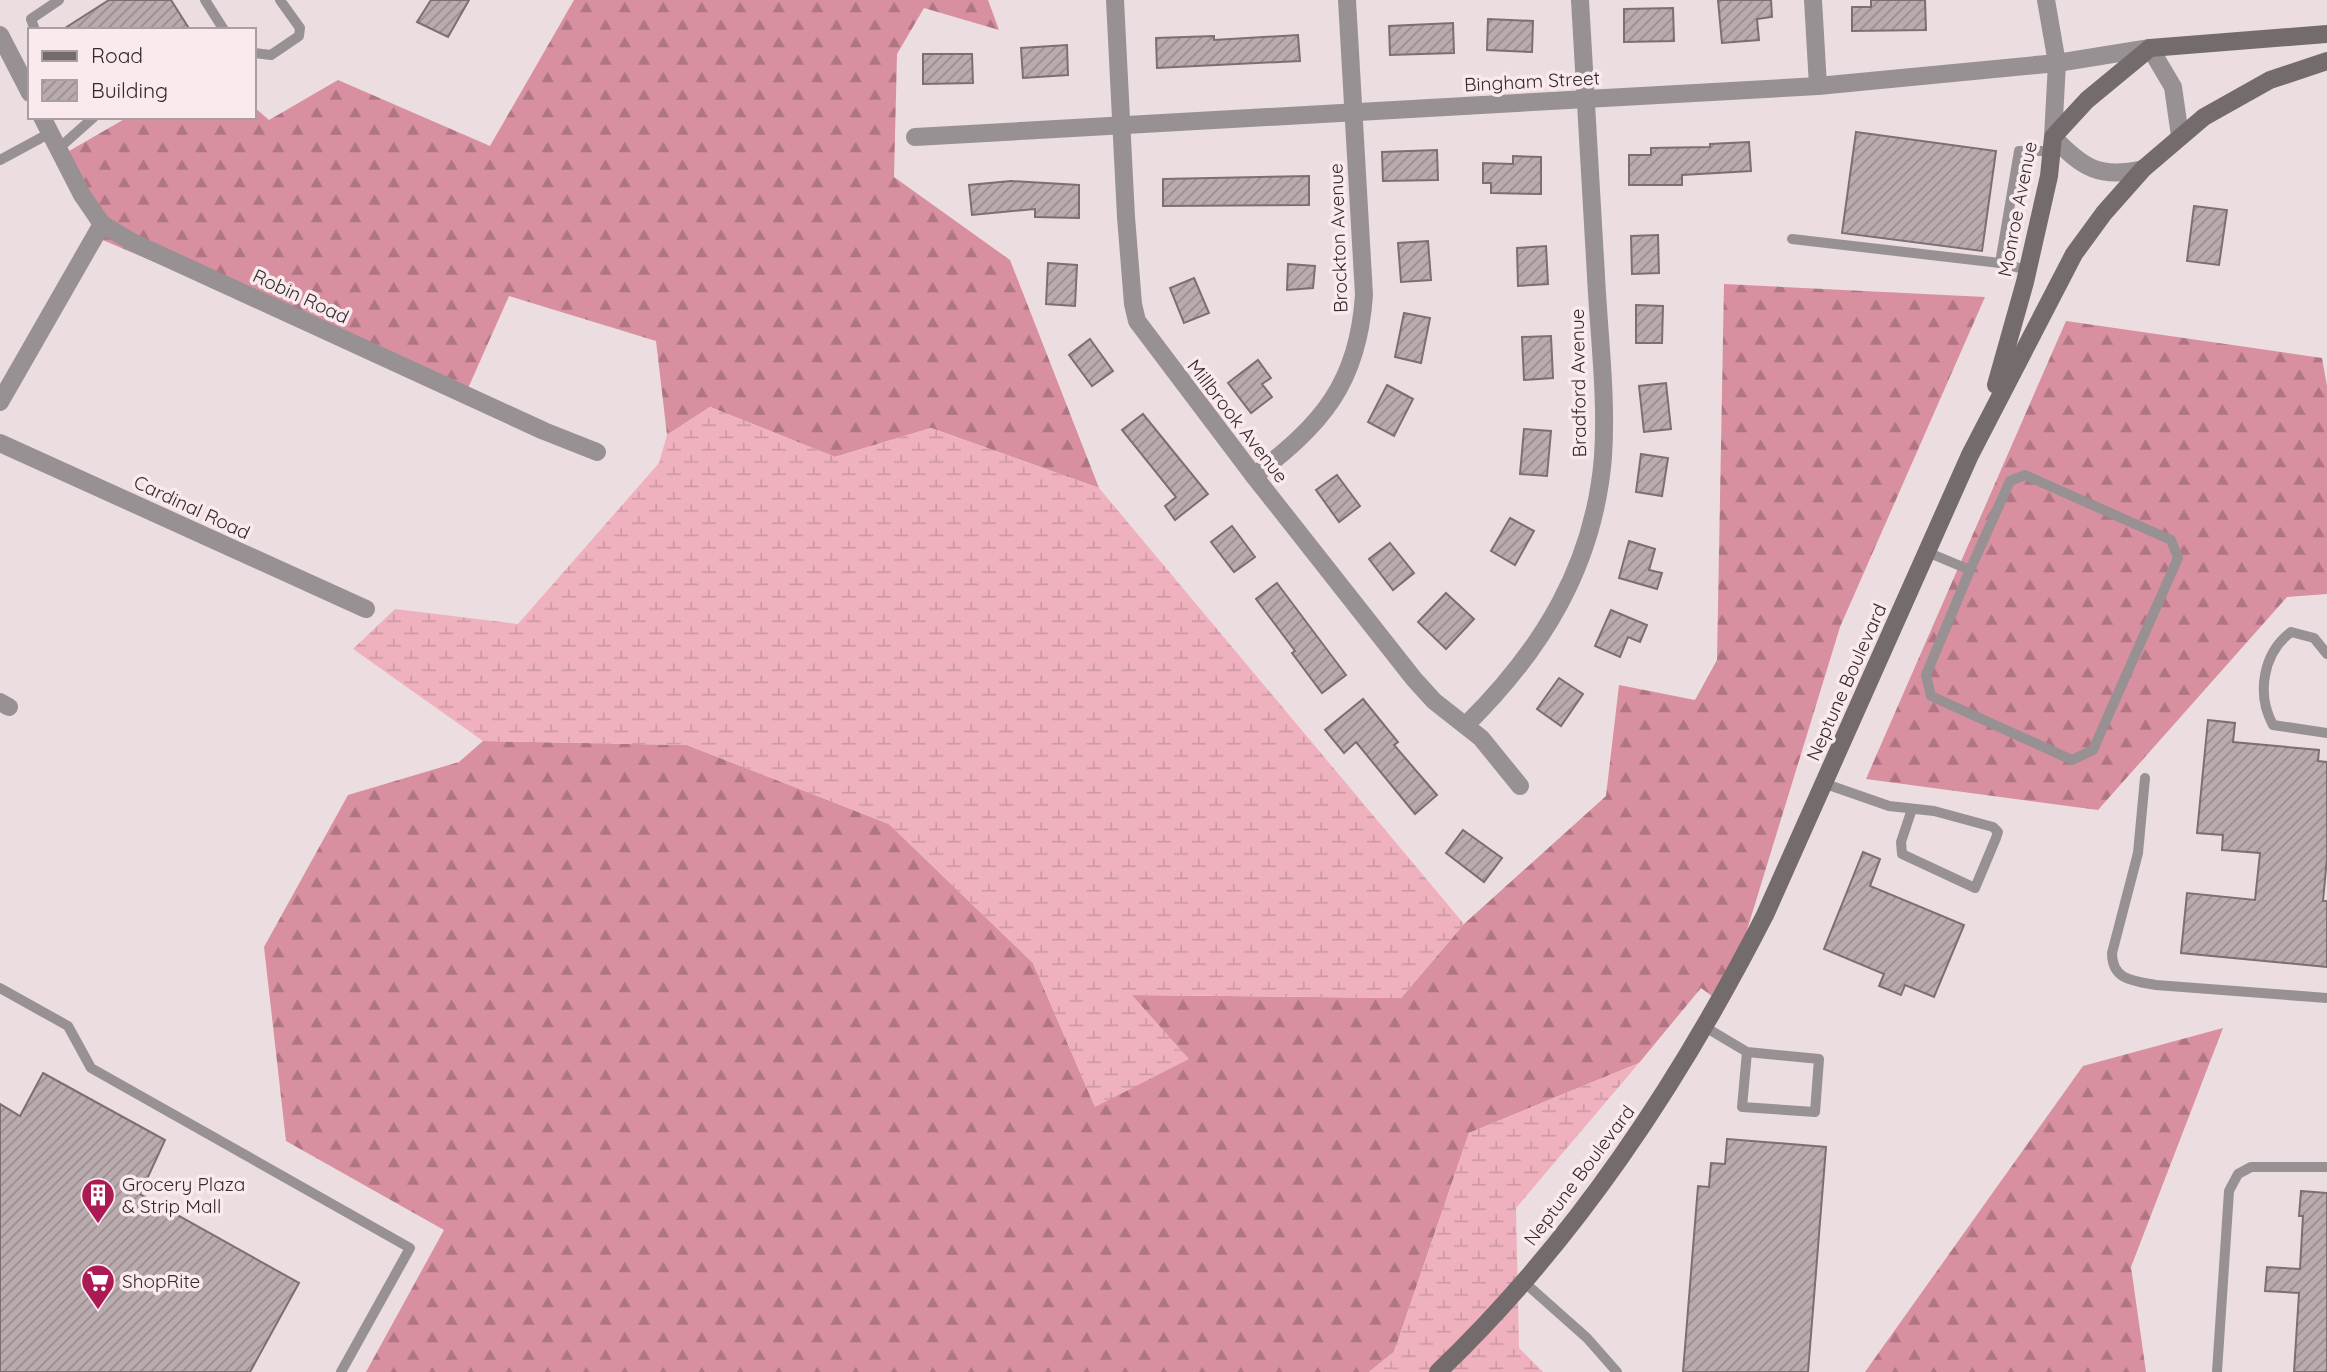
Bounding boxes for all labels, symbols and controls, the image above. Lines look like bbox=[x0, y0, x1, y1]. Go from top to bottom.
legend bbox=[28, 28, 256, 119]
text: Road bbox=[91, 42, 143, 68]
street label: Bingham Street bbox=[1463, 65, 1601, 97]
text: Building bbox=[91, 77, 168, 103]
street label: Monroe Avenue bbox=[1992, 139, 2042, 279]
street label: Brockton Avenue bbox=[1323, 163, 1353, 313]
street label: Robin Road bbox=[249, 263, 353, 329]
street label: Bradford Avenue bbox=[1565, 308, 1591, 458]
street label: Millbrook Avenue bbox=[1182, 354, 1294, 488]
street label: Cardinal Road bbox=[130, 470, 254, 544]
street label: Neptune Boulevard bbox=[1801, 600, 1891, 764]
street label: Neptune Boulevard bbox=[1518, 1100, 1640, 1250]
place label: Grocery Plaza & Strip Mall bbox=[122, 1172, 245, 1218]
building icon: Grocery Plaza & Strip Mall bbox=[79, 1176, 117, 1225]
supermarket icon: ShopRite bbox=[79, 1262, 117, 1311]
place label: ShopRite bbox=[122, 1269, 200, 1293]

